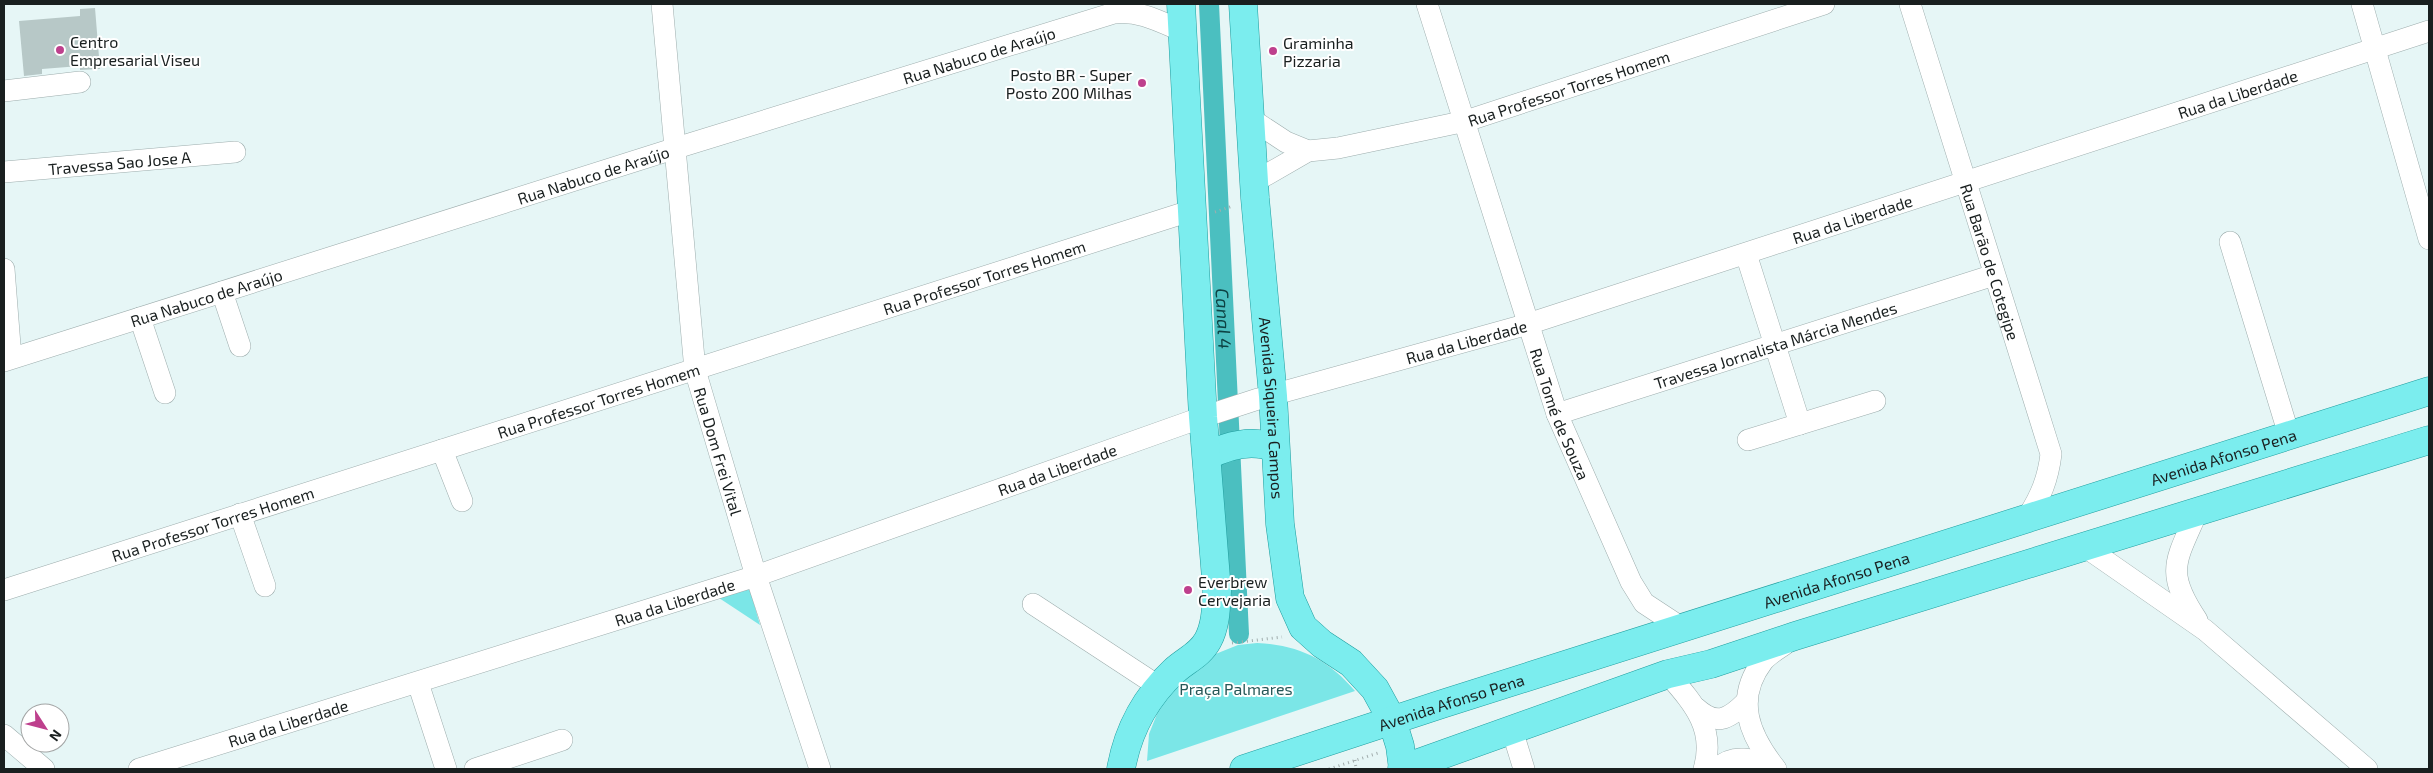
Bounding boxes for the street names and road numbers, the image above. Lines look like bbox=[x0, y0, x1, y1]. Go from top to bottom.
street label: Rua Nabuco de Araújo bbox=[900, 22, 1058, 87]
street label: Rua Professor Torres Homem bbox=[1465, 46, 1672, 129]
street label: Rua da Liberdade bbox=[2175, 65, 2300, 122]
street label: Rua Nabuco de Araújo bbox=[515, 141, 672, 207]
street label: Travessa Sao Jose A bbox=[47, 146, 192, 178]
street label: Rua Barão de Cotegipe bbox=[1957, 181, 2024, 342]
street label: Rua da Liberdade bbox=[1790, 190, 1915, 247]
street label: Rua Professor Torres Homem bbox=[881, 236, 1088, 318]
street label: Rua Nabuco de Araújo bbox=[128, 264, 284, 330]
street label: Travessa Jornalista Márcia Mendes bbox=[1651, 297, 1899, 392]
street label: Rua da Liberdade bbox=[1404, 315, 1529, 367]
street label: Avenida Siqueira Campos bbox=[1256, 316, 1288, 499]
street label: Rua Tomé de Souza bbox=[1527, 346, 1594, 482]
street label: Rua Professor Torres Homem bbox=[495, 359, 702, 441]
street label: Rua Dom Frei Vital bbox=[691, 385, 747, 517]
street label: Avenida Afonso Pena bbox=[2148, 424, 2299, 488]
street label: Rua da Liberdade bbox=[995, 439, 1119, 499]
street label: Rua Professor Torres Homem bbox=[109, 482, 316, 565]
street label: Avenida Afonso Pena bbox=[1761, 547, 1912, 611]
street label: Rua da Liberdade bbox=[612, 574, 737, 629]
street label: Avenida Afonso Pena bbox=[1376, 669, 1527, 734]
street label: Rua da Liberdade bbox=[225, 695, 350, 750]

